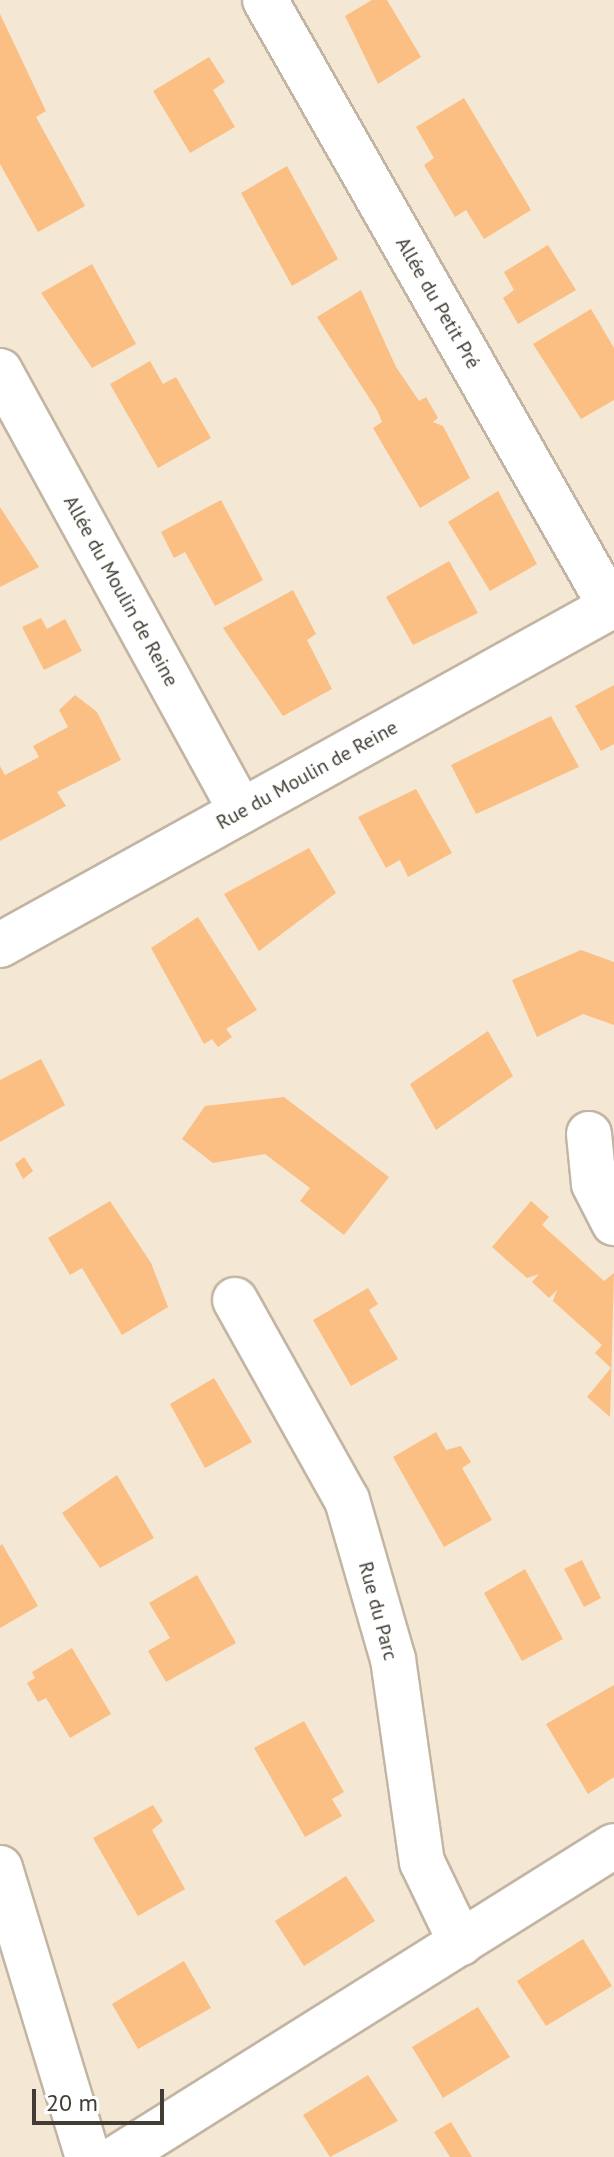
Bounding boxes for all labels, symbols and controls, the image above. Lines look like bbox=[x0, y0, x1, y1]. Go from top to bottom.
street label: Allée du Petit Pré bbox=[391, 233, 485, 373]
street label: Allée du Moulin de Reine bbox=[59, 491, 183, 691]
street label: Rue du Moulin de Reine bbox=[212, 715, 402, 835]
street label: Rue du Parc bbox=[353, 1559, 403, 1663]
scale bar bbox=[36, 2073, 168, 2123]
text: 20 m bbox=[46, 2087, 98, 2118]

